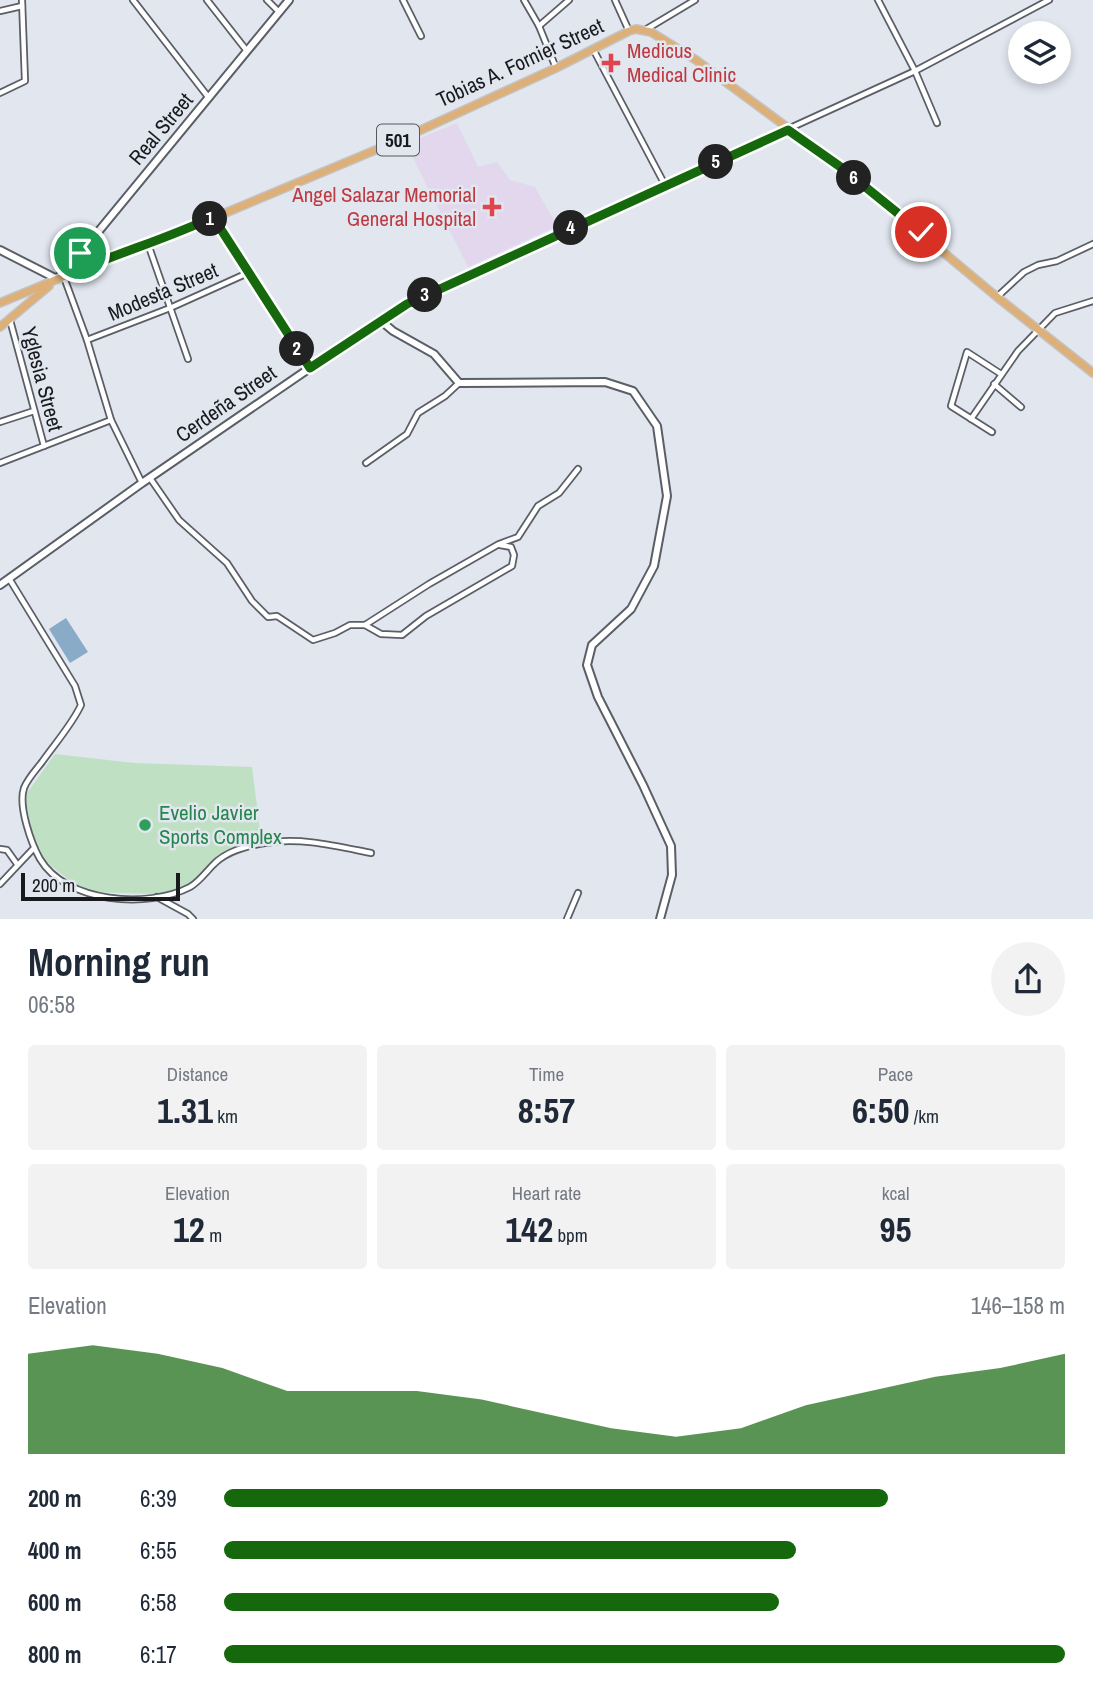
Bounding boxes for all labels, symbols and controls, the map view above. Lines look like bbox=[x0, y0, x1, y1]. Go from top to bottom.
street label: Tobias A. Fornier Street bbox=[432, 11, 608, 114]
map controls bbox=[1008, 21, 1071, 84]
button: layers bbox=[1008, 21, 1071, 84]
place label: Medicus Medical Clinic bbox=[627, 36, 736, 89]
marker: Medicus Medical Clinic bbox=[601, 53, 621, 73]
street label: Real Street bbox=[122, 86, 200, 171]
road number: 501 bbox=[377, 124, 419, 156]
pin: 5 bbox=[698, 144, 734, 180]
text: 5 bbox=[711, 148, 720, 174]
pin: 6 bbox=[836, 160, 872, 196]
text: 6 bbox=[849, 164, 858, 190]
place label: Angel Salazar Memorial General Hospital bbox=[291, 180, 476, 233]
marker: Angel Salazar Memorial General Hospital bbox=[482, 197, 502, 217]
pin: 1 bbox=[192, 202, 228, 236]
pin bbox=[891, 202, 951, 262]
text: 1 bbox=[205, 205, 214, 231]
pin: 4 bbox=[554, 210, 588, 246]
icon: check bbox=[902, 213, 940, 251]
text: 4 bbox=[566, 214, 575, 240]
pin bbox=[50, 223, 110, 283]
icon: arrive bbox=[61, 234, 99, 272]
street label: Modesta Street bbox=[103, 255, 222, 328]
pin: 3 bbox=[408, 278, 442, 312]
text: 3 bbox=[420, 281, 429, 307]
street label: Yglesia Street bbox=[15, 323, 70, 435]
pin: 2 bbox=[280, 332, 314, 366]
text: 2 bbox=[292, 335, 301, 361]
street label: Cerdeña Street bbox=[170, 358, 282, 449]
place label: Evelio Javier Sports Complex bbox=[159, 798, 282, 851]
marker: Evelio Javier Sports Complex bbox=[137, 817, 153, 833]
scale bar bbox=[21, 870, 180, 902]
text: 200 m bbox=[32, 872, 75, 898]
text: Morning run bbox=[28, 937, 210, 988]
button: share bbox=[991, 942, 1065, 1016]
text: 06:58 bbox=[28, 989, 75, 1020]
text: Distance bbox=[167, 1061, 228, 1087]
text: Time bbox=[529, 1061, 564, 1087]
text: Pace bbox=[878, 1061, 913, 1087]
text: 1.31 bbox=[157, 1087, 213, 1134]
text: 8:57 bbox=[518, 1087, 575, 1134]
text: 6:50 bbox=[852, 1087, 910, 1134]
text: km bbox=[213, 1103, 238, 1129]
text: /km bbox=[910, 1103, 939, 1129]
text: Elevation bbox=[165, 1180, 230, 1206]
text: Heart rate bbox=[512, 1180, 581, 1206]
text: kcal bbox=[882, 1180, 909, 1206]
text: 12 bbox=[173, 1206, 205, 1253]
text: 142 bbox=[505, 1206, 553, 1253]
text: 95 bbox=[880, 1206, 911, 1253]
text: m bbox=[205, 1222, 222, 1248]
text: bpm bbox=[553, 1222, 588, 1248]
text: Elevation bbox=[28, 1290, 107, 1321]
text: 146–158 m bbox=[971, 1290, 1065, 1321]
text: 200 m bbox=[28, 1483, 81, 1514]
text: 6:39 bbox=[140, 1483, 177, 1514]
text: 400 m bbox=[28, 1535, 81, 1566]
text: 6:55 bbox=[140, 1535, 177, 1566]
text: 600 m bbox=[28, 1587, 81, 1618]
text: 6:58 bbox=[140, 1587, 177, 1618]
text: 800 m bbox=[28, 1639, 81, 1670]
text: 6:17 bbox=[140, 1639, 177, 1670]

